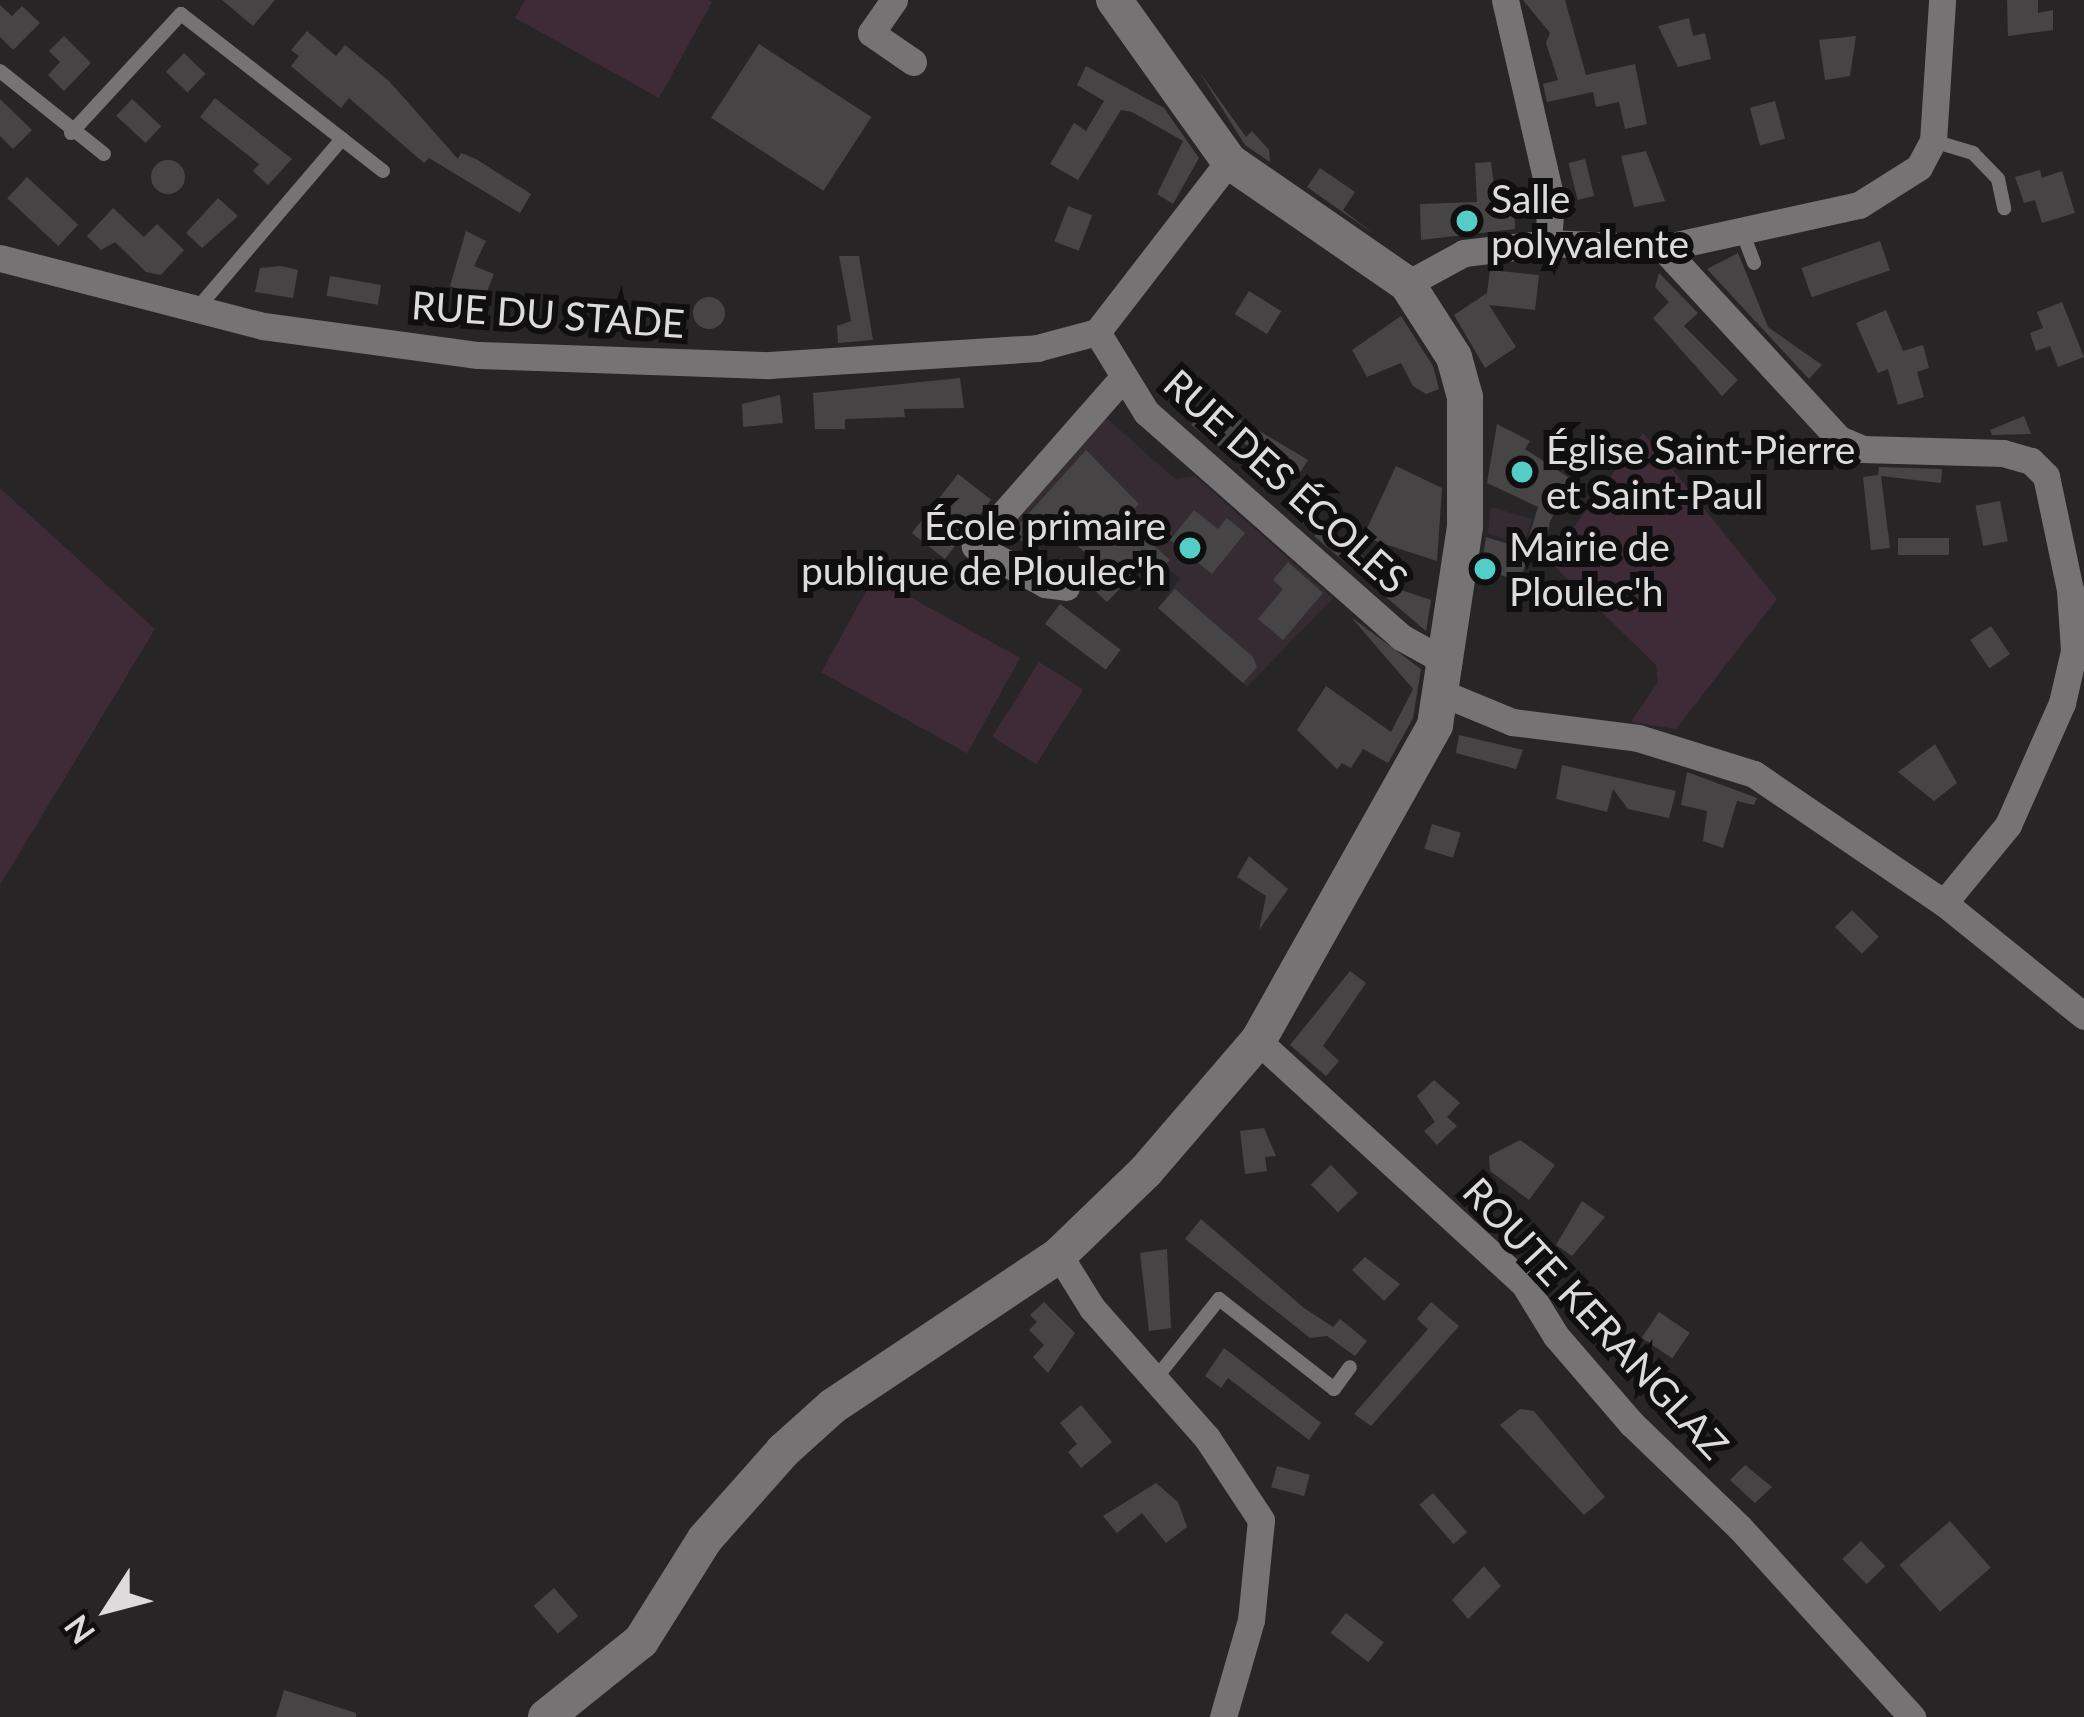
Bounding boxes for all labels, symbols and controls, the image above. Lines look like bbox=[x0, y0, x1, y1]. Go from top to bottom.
place label: Salle polyvalente bbox=[1491, 176, 1689, 267]
marker: Salle polyvalente bbox=[1454, 208, 1480, 234]
street label: RUE DU STADE bbox=[410, 281, 686, 347]
street label: RUE DES ÉCOLES bbox=[1155, 360, 1417, 602]
place label: Église Saint-Pierre et Saint-Paul bbox=[1546, 427, 1855, 518]
marker: Église Saint-Pierre et Saint-Paul bbox=[1509, 459, 1535, 485]
place label: École primaire publique de Ploulec'h bbox=[801, 503, 1166, 594]
place label: Mairie de Ploulec'h bbox=[1509, 524, 1670, 615]
marker: École primaire publique de Ploulec'h bbox=[1177, 535, 1203, 561]
marker: Mairie de Ploulec'h bbox=[1472, 556, 1498, 582]
street label: ROUTE KERANGLAZ bbox=[1454, 1168, 1738, 1468]
north arrow bbox=[48, 1549, 168, 1669]
text: N bbox=[55, 1608, 103, 1652]

